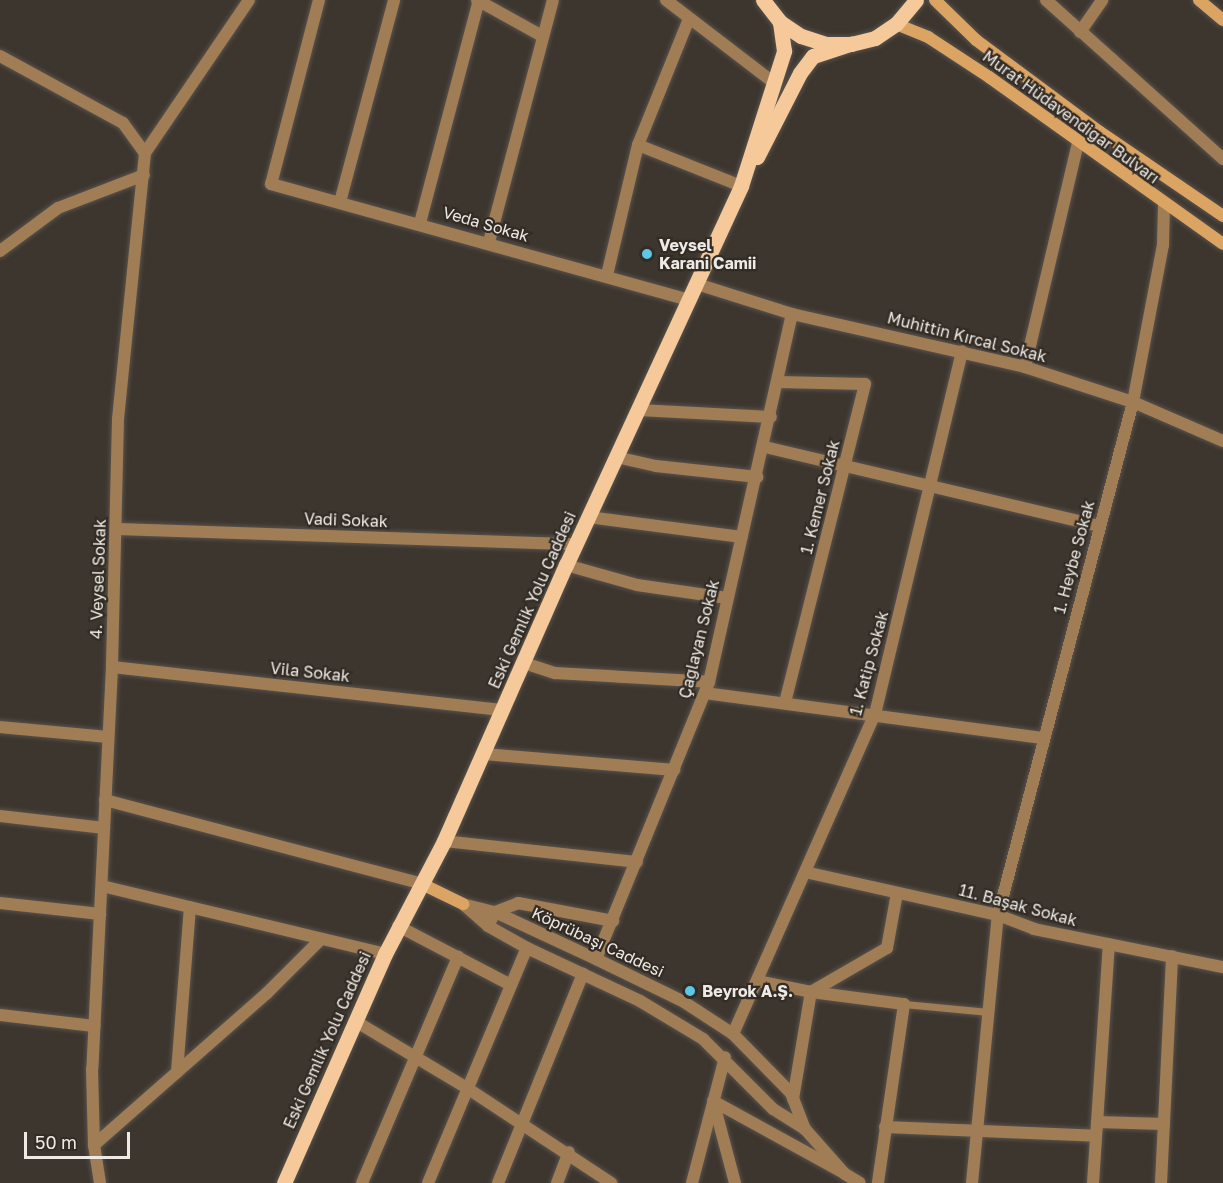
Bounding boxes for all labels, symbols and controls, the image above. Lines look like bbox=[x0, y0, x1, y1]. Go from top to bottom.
street label: Murat Hüdavendigar Bulvarı bbox=[979, 47, 1163, 187]
street label: Veda Sokak bbox=[441, 203, 531, 245]
place label: Veysel Karani Camii bbox=[659, 235, 756, 273]
marker: Veysel Karani Camii bbox=[640, 247, 654, 261]
street label: Muhittin Kırcal Sokak bbox=[885, 308, 1049, 366]
street label: 1. Kemer Sokak bbox=[797, 438, 843, 556]
street label: 1. Heybe Sokak bbox=[1050, 498, 1098, 616]
street label: Vadi Sokak bbox=[304, 509, 388, 531]
street label: Eski Gemlik Yolu Caddesi bbox=[484, 509, 580, 691]
street label: 4. Veysel Sokak bbox=[86, 519, 110, 639]
street label: Çağlayan Sokak bbox=[675, 578, 723, 700]
street label: 1. Katip Sokak bbox=[846, 609, 892, 717]
street label: Vila Sokak bbox=[269, 658, 351, 686]
street label: 11. Başak Sokak bbox=[957, 880, 1079, 930]
street label: Köprübaşı Caddesi bbox=[529, 903, 667, 981]
street label: Eski Gemlik Yolu Caddesi bbox=[279, 949, 375, 1131]
place label: Beyrok A.Ş. bbox=[702, 981, 793, 1001]
marker: Beyrok A.Ş. bbox=[683, 984, 697, 998]
scale bar bbox=[27, 1120, 134, 1158]
text: 50 m bbox=[35, 1131, 77, 1153]

